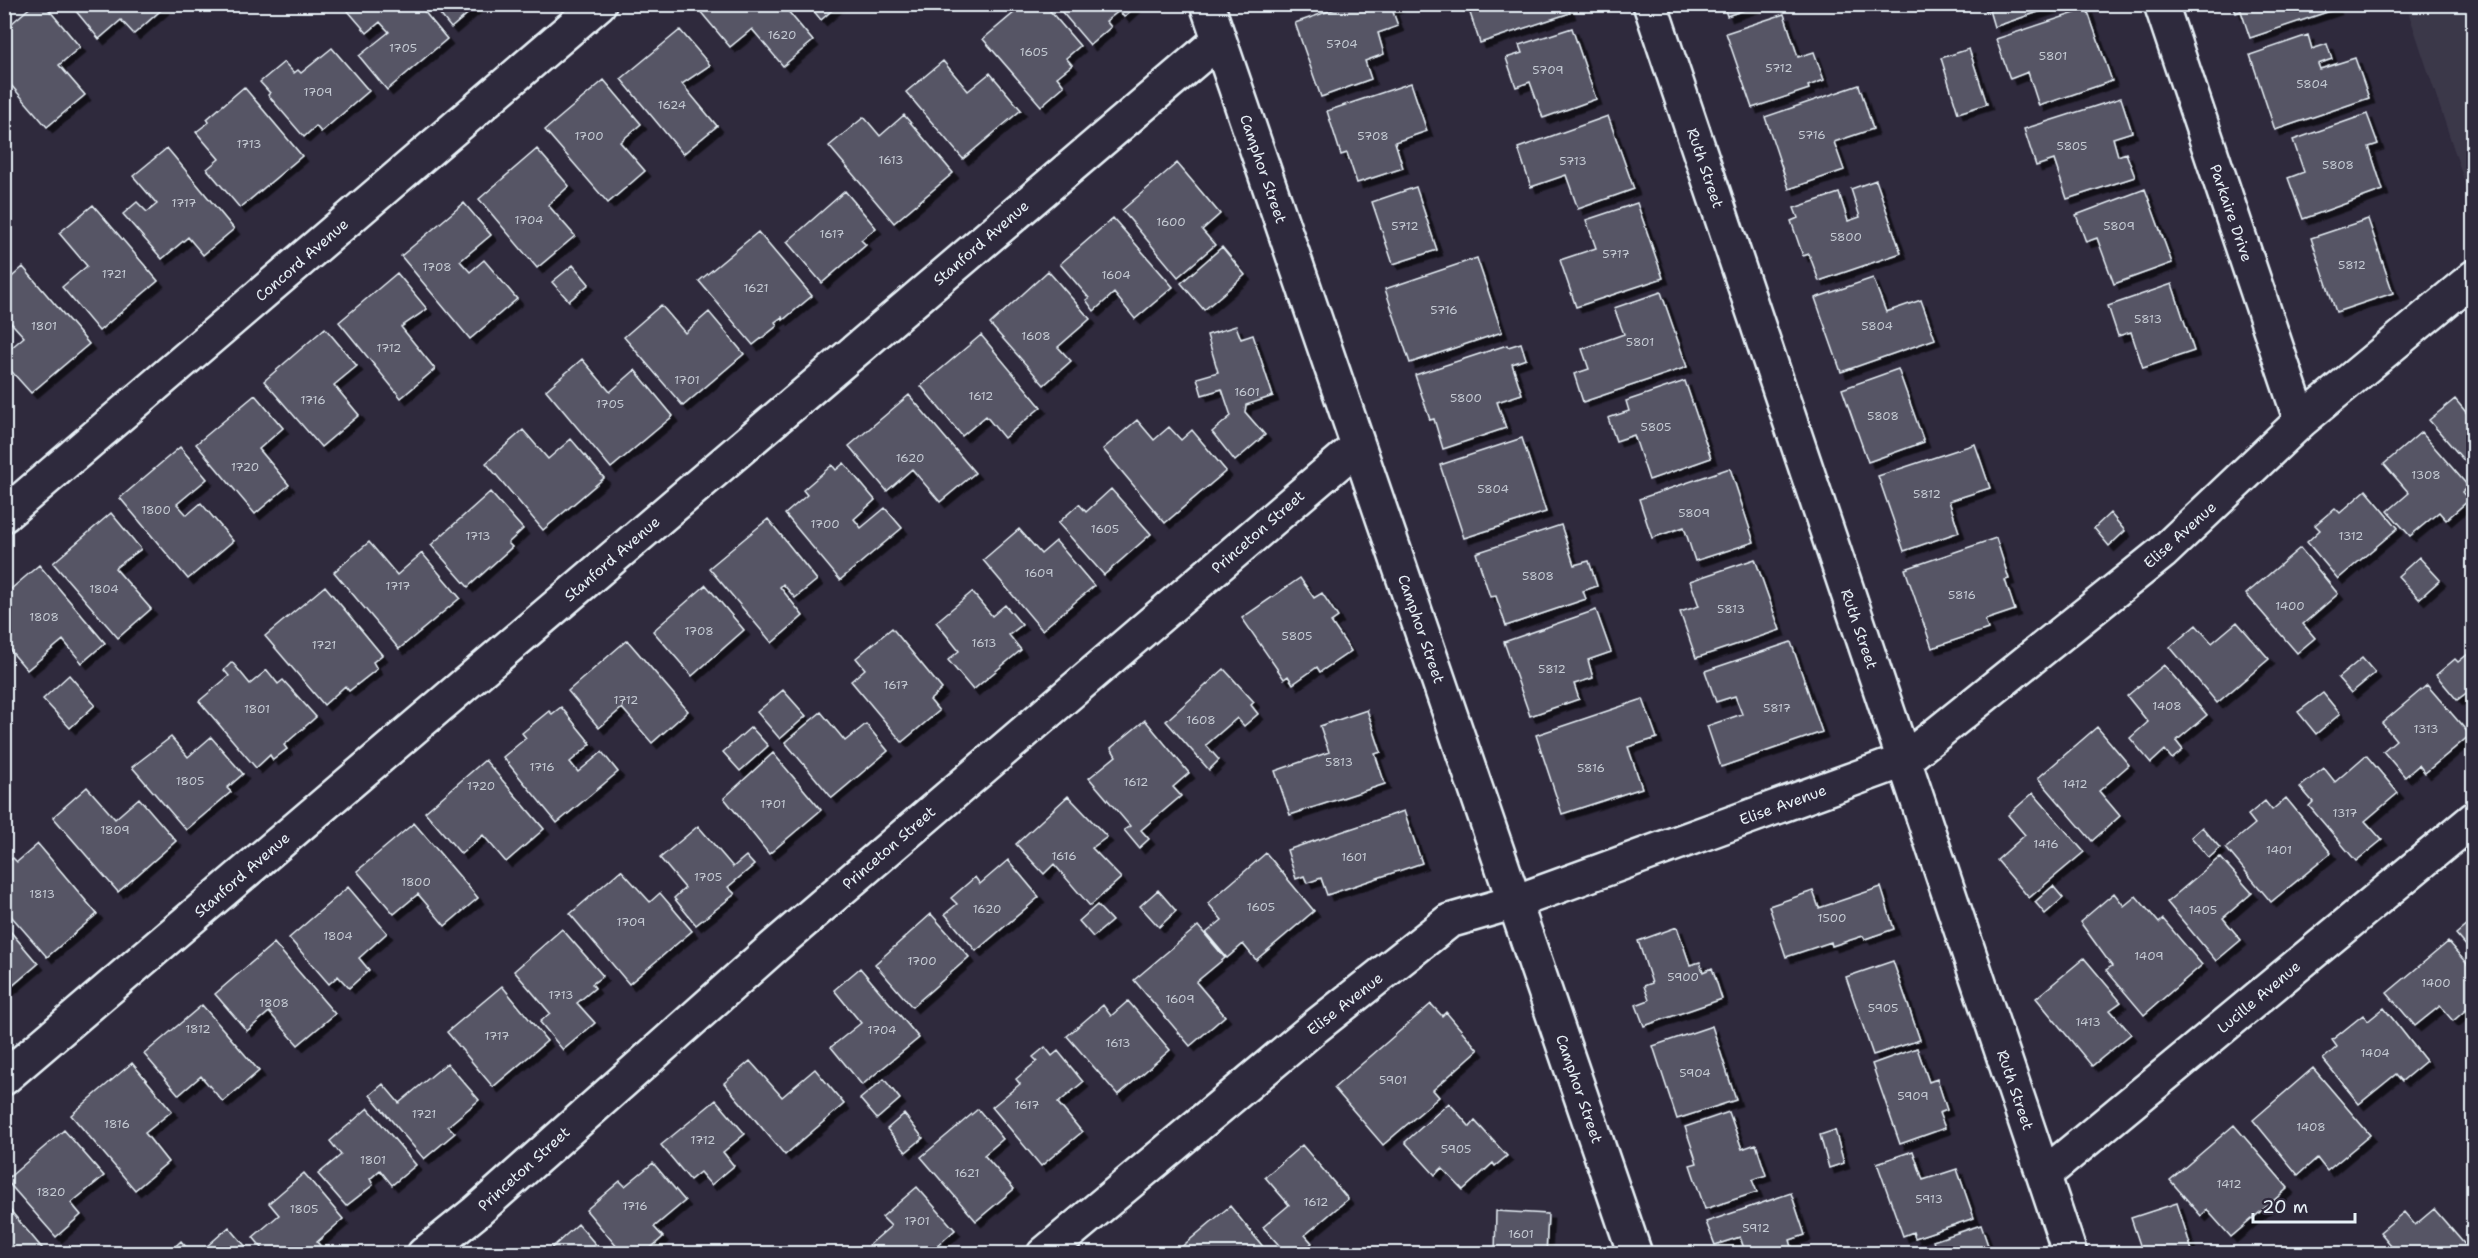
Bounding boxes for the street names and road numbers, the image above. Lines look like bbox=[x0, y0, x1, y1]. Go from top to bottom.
street label: Camphor Street bbox=[1235, 112, 1291, 226]
street label: Ruth Street bbox=[1682, 125, 1728, 211]
street label: Parkaire Drive bbox=[2205, 162, 2257, 264]
street label: Stanford Avenue bbox=[929, 196, 1033, 290]
street label: Concord Avenue bbox=[251, 214, 353, 306]
street label: Princeton Street bbox=[1207, 486, 1309, 578]
street label: Elise Avenue bbox=[2139, 497, 2221, 573]
street label: Stanford Avenue bbox=[560, 512, 664, 606]
street label: Camphor Street bbox=[1393, 572, 1449, 686]
street label: Ruth Street bbox=[1836, 586, 1882, 672]
street label: Elise Avenue bbox=[1737, 780, 1829, 830]
street label: Princeton Street bbox=[838, 802, 940, 894]
street label: Stanford Avenue bbox=[190, 828, 294, 922]
street label: Lucille Avenue bbox=[2213, 956, 2305, 1038]
street label: Elise Avenue bbox=[1303, 968, 1387, 1040]
street label: Camphor Street bbox=[1551, 1032, 1607, 1146]
street label: Ruth Street bbox=[1992, 1047, 2038, 1133]
street label: Princeton Street bbox=[474, 1122, 574, 1216]

